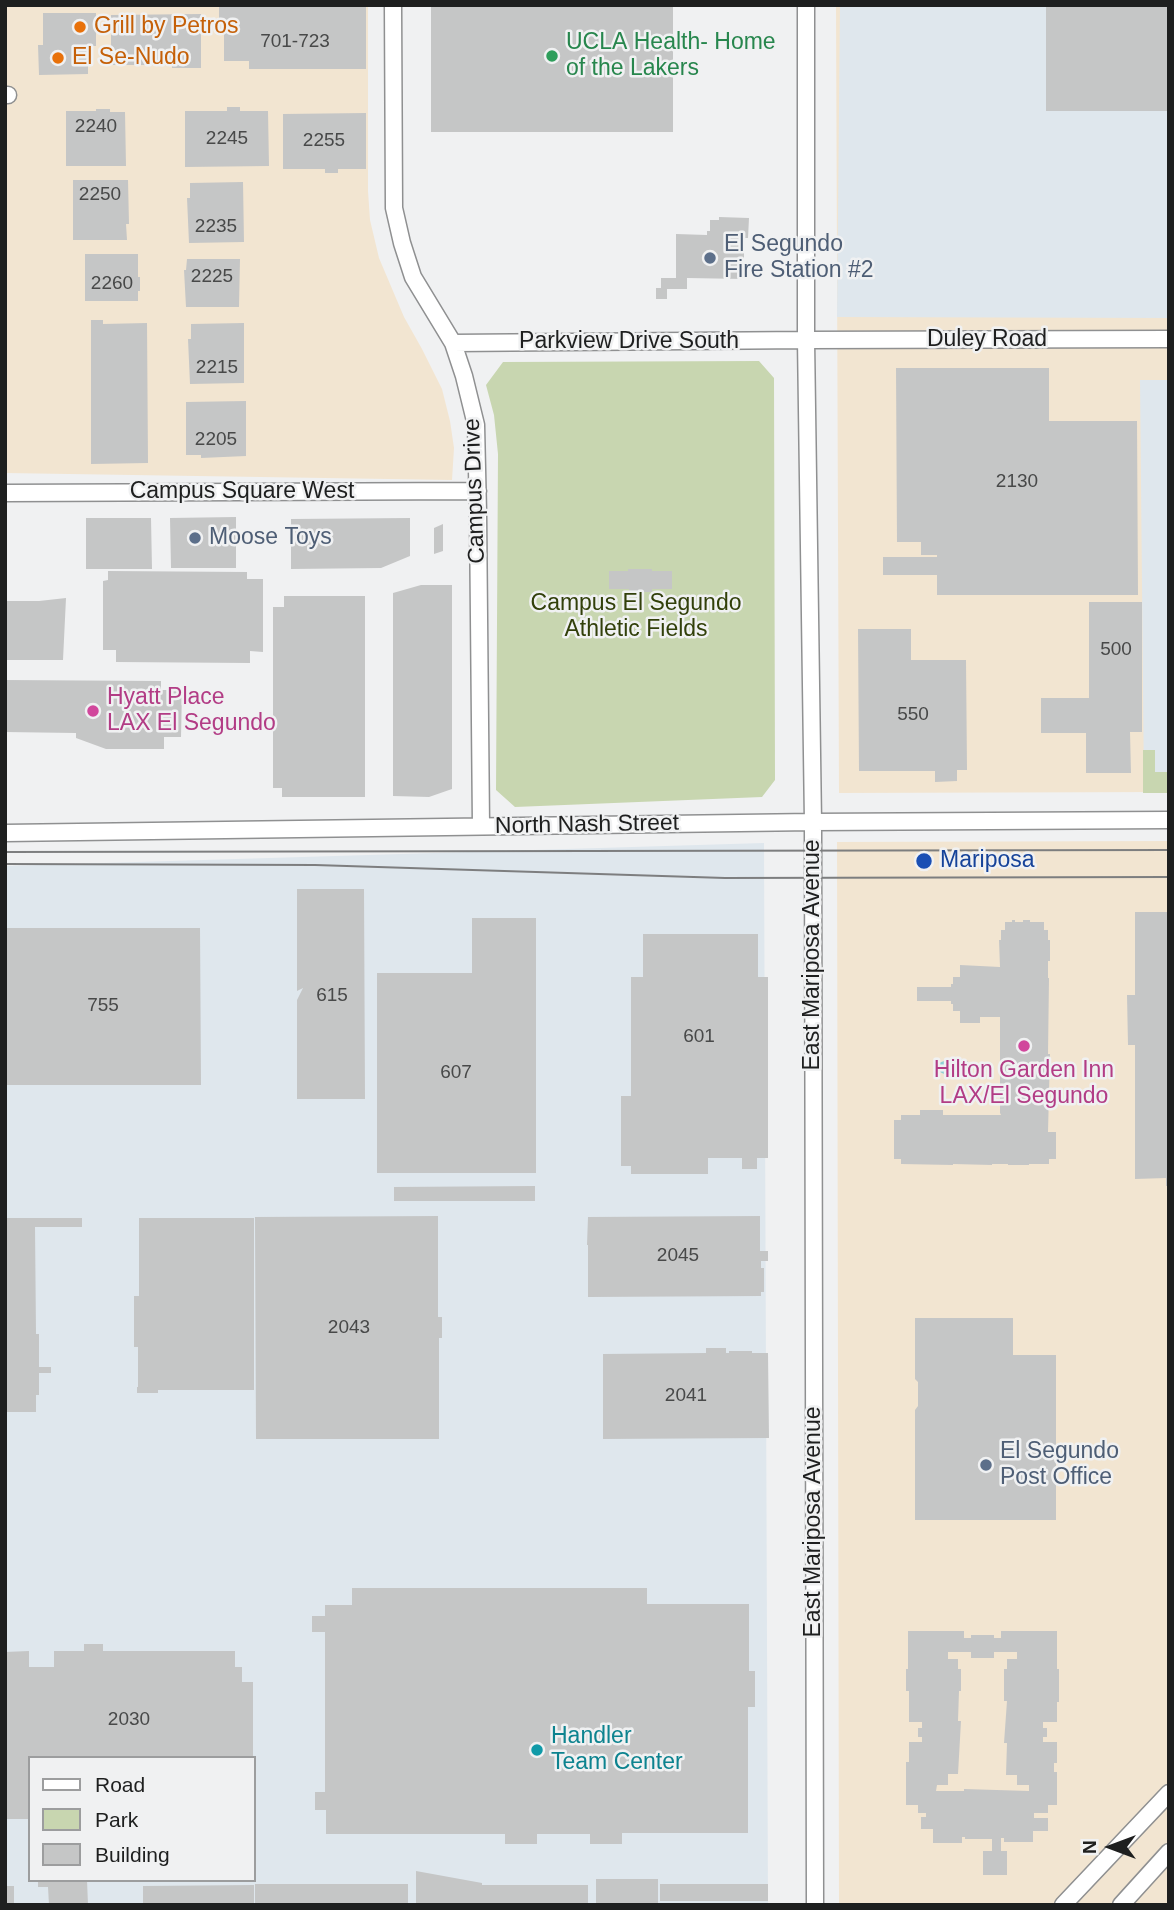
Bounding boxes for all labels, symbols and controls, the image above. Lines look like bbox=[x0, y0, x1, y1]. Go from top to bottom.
place label: Grill by Petros bbox=[94, 13, 238, 41]
marker: Grill by Petros bbox=[72, 19, 88, 35]
place label: UCLA Health- Home of the Lakers bbox=[566, 29, 776, 83]
house number: 701-723 bbox=[260, 31, 330, 53]
place label: El Se-Nudo bbox=[72, 44, 190, 72]
marker: UCLA Health- Home of the Lakers bbox=[544, 48, 560, 64]
marker: El Se-Nudo bbox=[50, 50, 66, 66]
house number: 2240 bbox=[75, 116, 117, 138]
house number: 2245 bbox=[206, 128, 248, 150]
house number: 2255 bbox=[303, 130, 345, 152]
house number: 2250 bbox=[79, 184, 121, 206]
house number: 2235 bbox=[195, 216, 237, 238]
place label: El Segundo Fire Station #2 bbox=[724, 231, 874, 285]
marker: El Segundo Fire Station #2 bbox=[702, 250, 718, 266]
house number: 2225 bbox=[191, 266, 233, 288]
house number: 2260 bbox=[91, 273, 133, 295]
street label: Duley Road bbox=[927, 326, 1047, 354]
street label: Parkview Drive South bbox=[519, 328, 739, 356]
house number: 2215 bbox=[196, 357, 238, 379]
street label: Campus Drive bbox=[459, 418, 491, 564]
house number: 2205 bbox=[195, 429, 237, 451]
house number: 2130 bbox=[996, 471, 1038, 493]
street label: Campus Square West bbox=[130, 478, 354, 506]
place label: Moose Toys bbox=[209, 524, 332, 552]
marker: Moose Toys bbox=[187, 530, 203, 546]
park label: Campus El Segundo Athletic Fields bbox=[531, 590, 741, 644]
house number: 500 bbox=[1100, 639, 1132, 661]
place label: Hyatt Place LAX El Segundo bbox=[107, 684, 276, 738]
marker: Hyatt Place LAX El Segundo bbox=[85, 703, 101, 719]
house number: 550 bbox=[897, 704, 929, 726]
street label: North Nash Street bbox=[495, 810, 679, 840]
street label: East Mariposa Avenue bbox=[799, 840, 827, 1070]
place label: Mariposa bbox=[940, 847, 1035, 875]
marker: Mariposa bbox=[914, 851, 934, 871]
house number: 615 bbox=[316, 985, 348, 1007]
house number: 755 bbox=[87, 995, 119, 1017]
house number: 601 bbox=[683, 1026, 715, 1048]
marker: Hilton Garden Inn LAX/El Segundo bbox=[1016, 1038, 1032, 1054]
place label: Hilton Garden Inn LAX/El Segundo bbox=[934, 1057, 1114, 1111]
house number: 607 bbox=[440, 1062, 472, 1084]
house number: 2045 bbox=[657, 1245, 699, 1267]
house number: 2043 bbox=[328, 1317, 370, 1339]
house number: 2041 bbox=[665, 1385, 707, 1407]
street label: East Mariposa Avenue bbox=[800, 1407, 828, 1637]
place label: El Segundo Post Office bbox=[1000, 1438, 1119, 1492]
marker: El Segundo Post Office bbox=[978, 1457, 994, 1473]
house number: 2030 bbox=[108, 1709, 150, 1731]
place label: Handler Team Center bbox=[551, 1723, 683, 1777]
marker: Handler Team Center bbox=[529, 1742, 545, 1758]
legend bbox=[28, 1756, 256, 1882]
text: Road bbox=[95, 1773, 145, 1796]
text: Park bbox=[95, 1808, 138, 1831]
north arrow bbox=[1076, 1812, 1146, 1882]
text: N bbox=[1079, 1840, 1100, 1854]
text: Building bbox=[95, 1843, 170, 1866]

